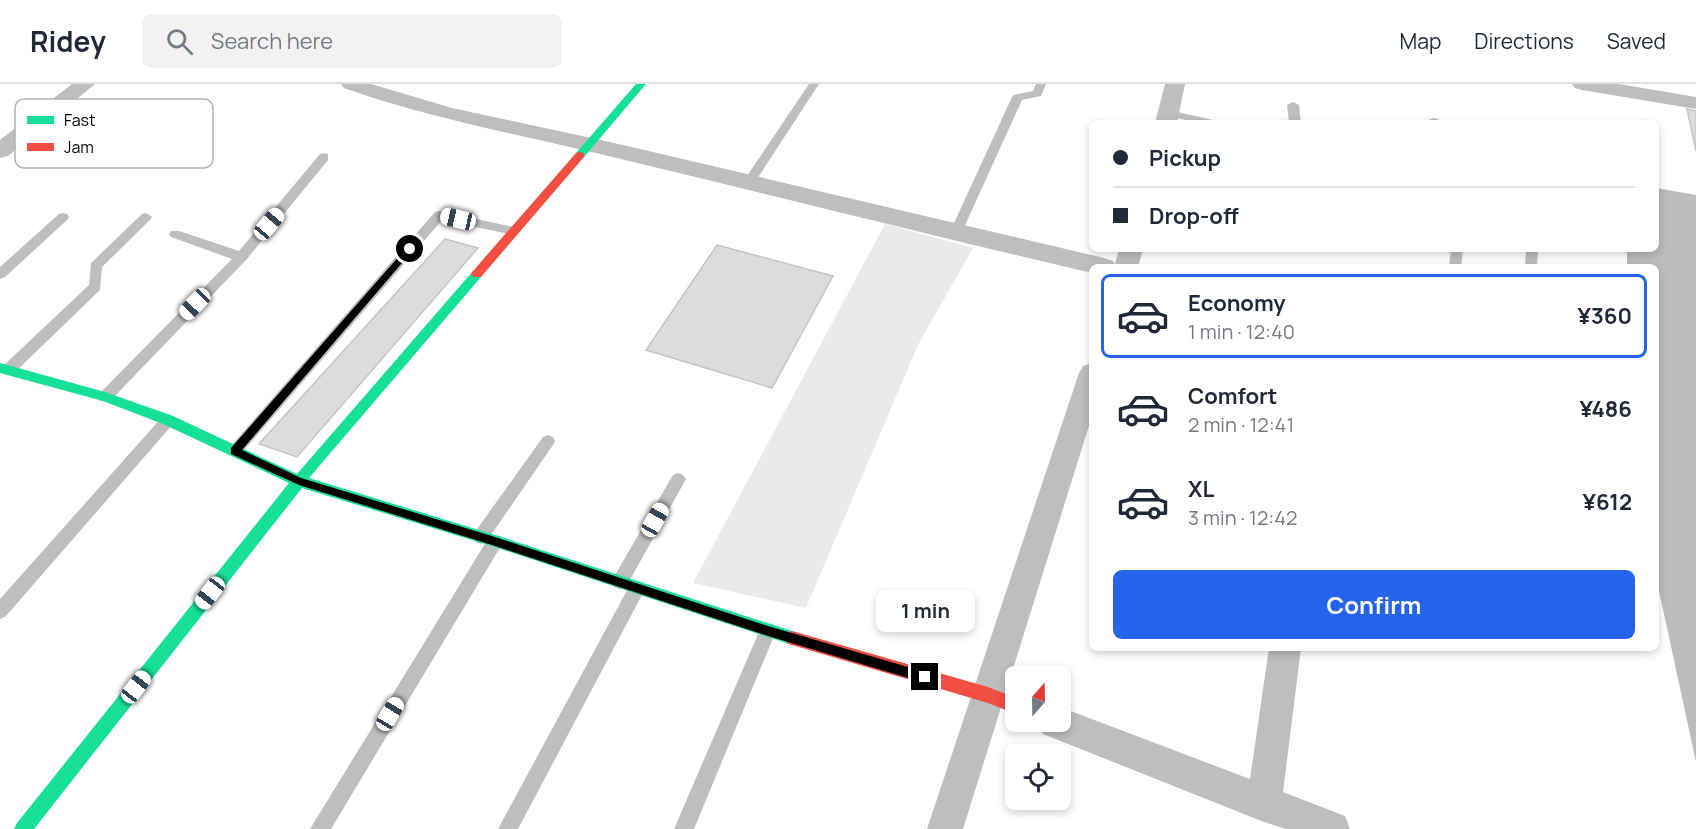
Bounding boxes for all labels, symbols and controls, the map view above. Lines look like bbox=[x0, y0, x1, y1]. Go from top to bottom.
search box bbox=[142, 14, 562, 68]
text: Ridey bbox=[30, 22, 106, 60]
icon: search bbox=[163, 25, 196, 58]
text: Search here bbox=[211, 26, 333, 56]
text: Map bbox=[1400, 27, 1441, 55]
text: Directions bbox=[1474, 27, 1574, 55]
text: Saved bbox=[1607, 27, 1666, 55]
legend bbox=[15, 99, 213, 168]
text: Fast bbox=[64, 109, 95, 131]
text: Jam bbox=[64, 136, 94, 158]
text: Pickup bbox=[1149, 143, 1221, 173]
text: Drop-off bbox=[1149, 201, 1239, 231]
car bbox=[251, 204, 287, 244]
car bbox=[438, 206, 478, 232]
route start bbox=[396, 235, 423, 262]
car bbox=[176, 285, 214, 323]
text: Economy bbox=[1188, 288, 1286, 318]
icon: car bbox=[1116, 289, 1170, 343]
text: ¥360 bbox=[1578, 301, 1632, 331]
text: 1 min · 12:40 bbox=[1188, 318, 1295, 345]
text: Comfort bbox=[1188, 381, 1277, 411]
icon: car bbox=[1116, 382, 1170, 436]
text: ¥486 bbox=[1580, 394, 1632, 424]
text: 2 min · 12:41 bbox=[1188, 411, 1294, 438]
text: XL bbox=[1188, 474, 1214, 504]
icon: car bbox=[1116, 475, 1170, 529]
text: ¥612 bbox=[1582, 487, 1632, 517]
car bbox=[638, 500, 672, 540]
text: 3 min · 12:42 bbox=[1188, 504, 1297, 531]
button: Confirm bbox=[1113, 570, 1635, 639]
car bbox=[192, 573, 228, 613]
callout: 1 min bbox=[876, 590, 974, 632]
text: 1 min bbox=[901, 597, 950, 624]
route end bbox=[911, 663, 938, 690]
north arrow bbox=[1005, 666, 1071, 732]
map controls bbox=[1005, 666, 1071, 810]
car bbox=[118, 667, 154, 707]
car bbox=[373, 694, 407, 734]
button: locate bbox=[1005, 744, 1071, 810]

